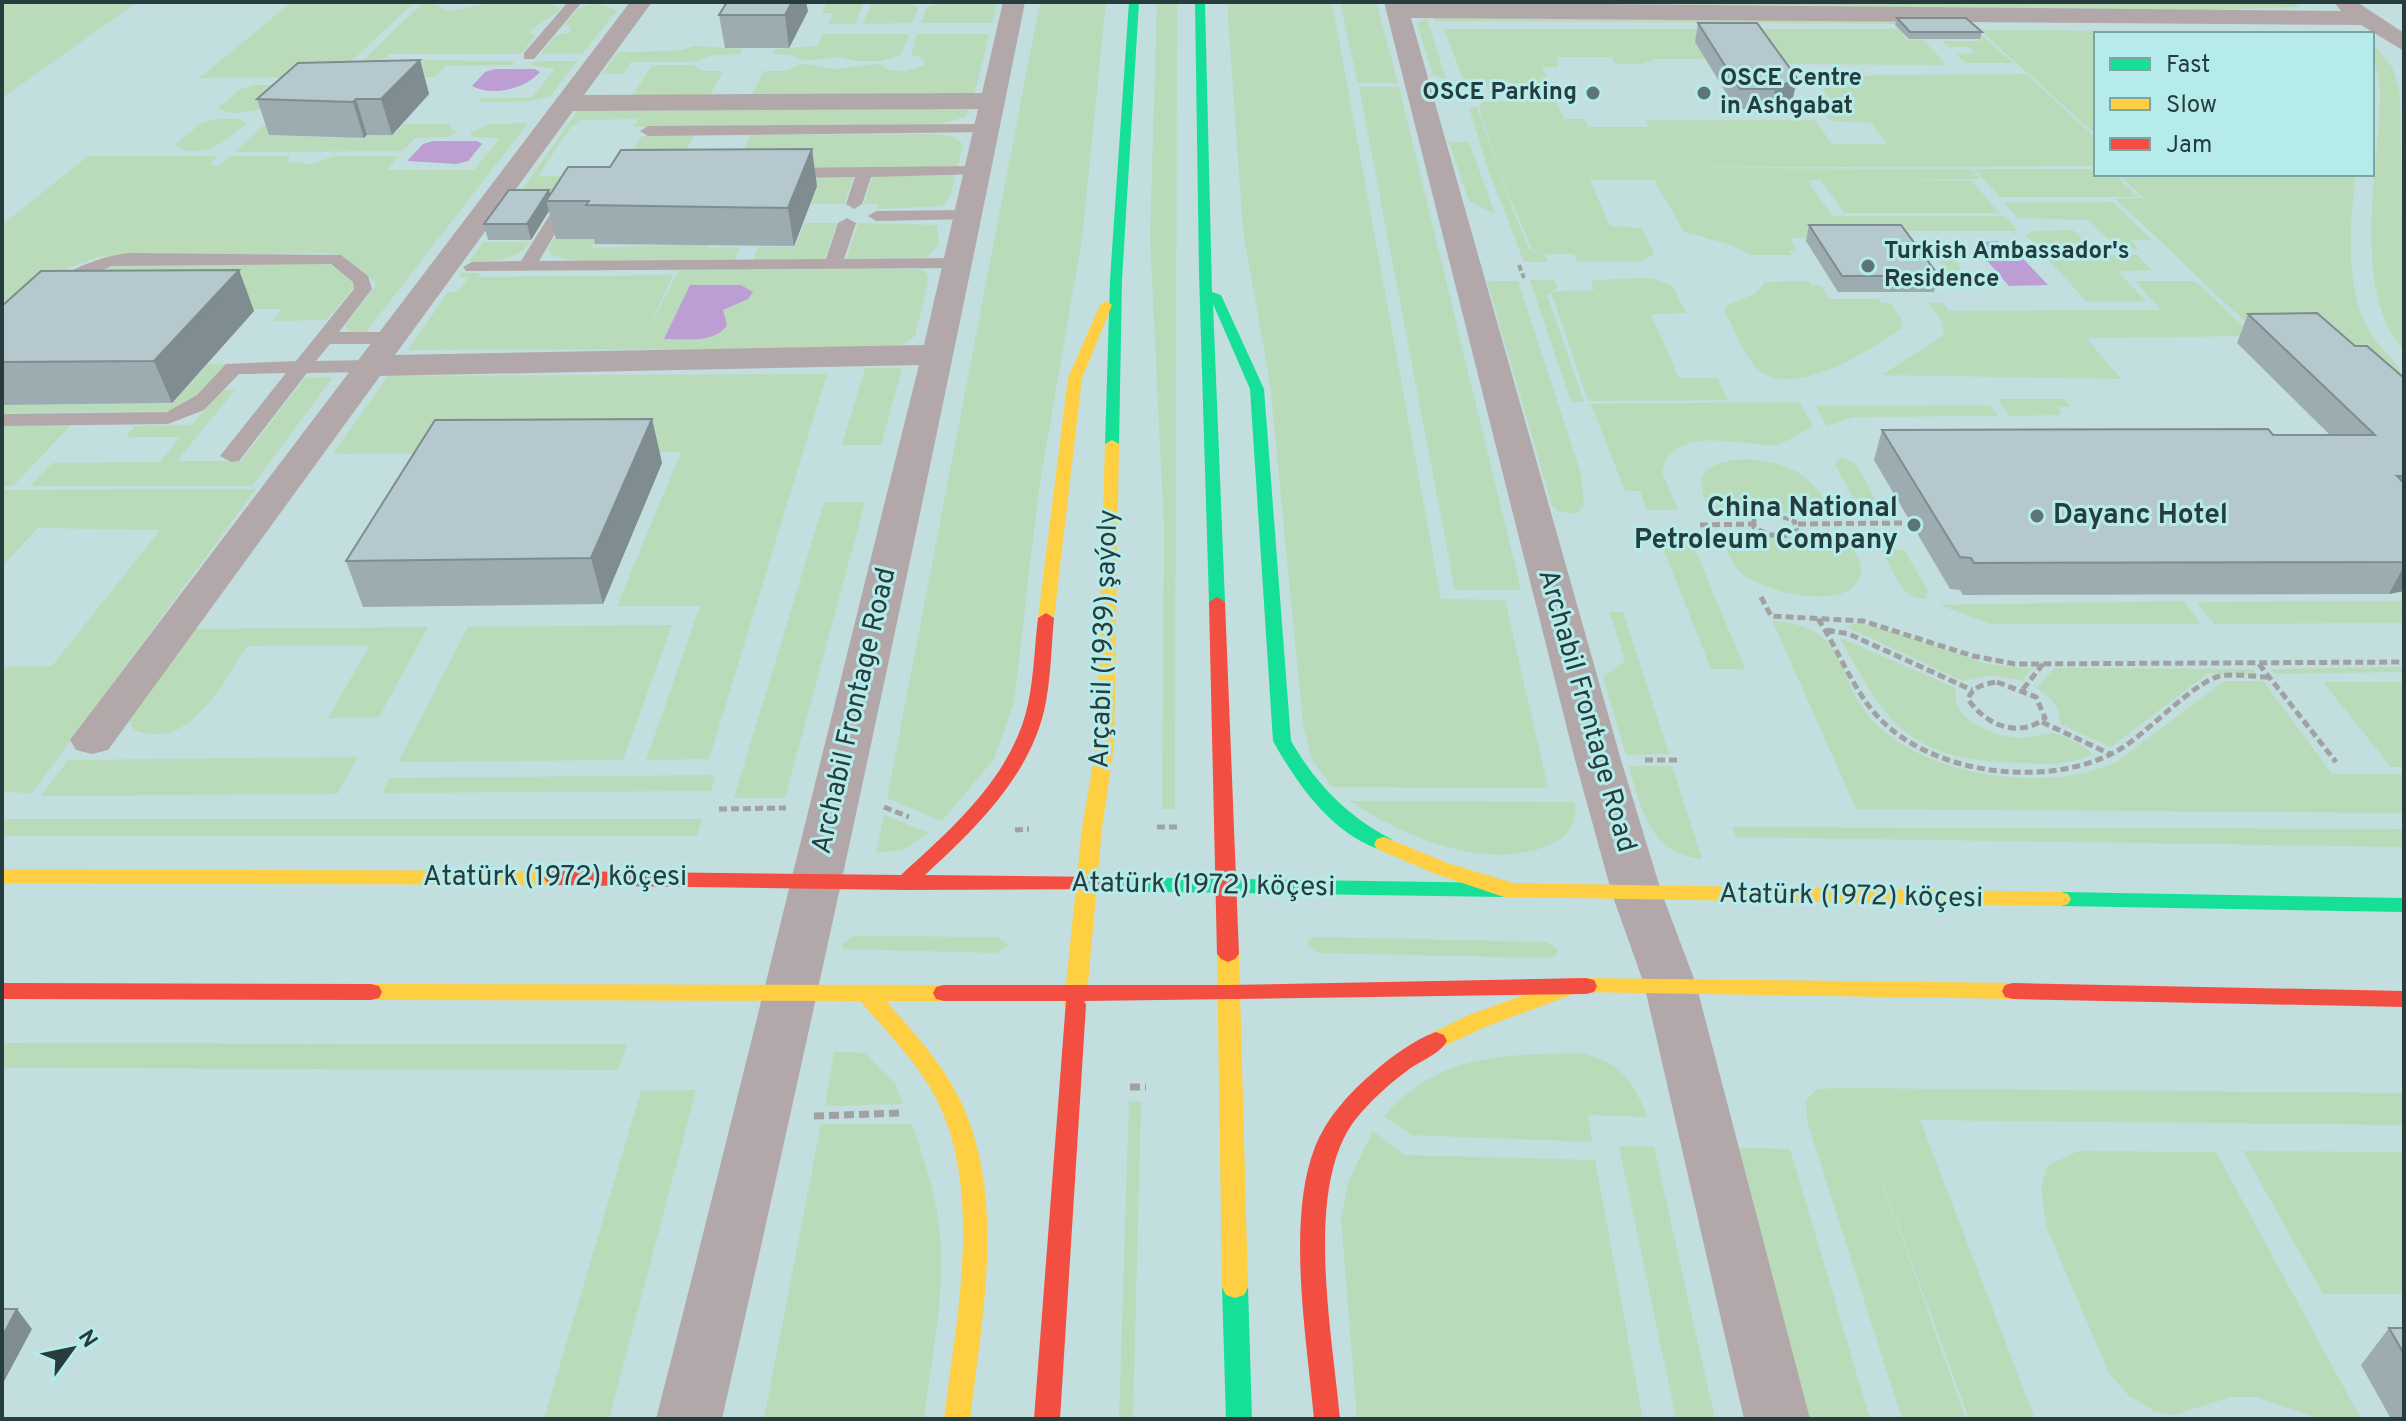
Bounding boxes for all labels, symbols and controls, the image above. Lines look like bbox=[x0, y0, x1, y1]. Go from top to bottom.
legend bbox=[2094, 32, 2374, 176]
text: Fast bbox=[2166, 51, 2210, 81]
place label: OSCE Centre in Ashgabat bbox=[1720, 64, 1862, 122]
place label: OSCE Parking bbox=[1422, 78, 1577, 108]
marker: OSCE Parking bbox=[1584, 84, 1602, 102]
marker: OSCE Centre in Ashgabat bbox=[1695, 84, 1713, 102]
text: Slow bbox=[2166, 91, 2217, 121]
text: Jam bbox=[2166, 131, 2212, 161]
place label: Turkish Ambassador's Residence bbox=[1884, 237, 2130, 295]
marker: Turkish Ambassador's Residence bbox=[1859, 257, 1877, 275]
place label: China National Petroleum Company bbox=[1634, 491, 1898, 559]
place label: Dayanc Hotel bbox=[2053, 498, 2228, 534]
marker: Dayanc Hotel bbox=[2028, 507, 2046, 525]
street label: Arçabil (1939) şaýoly bbox=[1082, 509, 1128, 769]
marker: China National Petroleum Company bbox=[1905, 516, 1923, 534]
street label: Archabil Frontage Road bbox=[805, 564, 905, 858]
street label: Archabil Frontage Road bbox=[1528, 565, 1644, 857]
street label: Atatürk (1972) köçesi bbox=[423, 860, 687, 896]
street label: Atatürk (1972) köçesi bbox=[1070, 866, 1336, 906]
street label: Atatürk (1972) köçesi bbox=[1718, 877, 1984, 917]
north arrow bbox=[32, 1309, 112, 1389]
text: N bbox=[71, 1325, 102, 1353]

